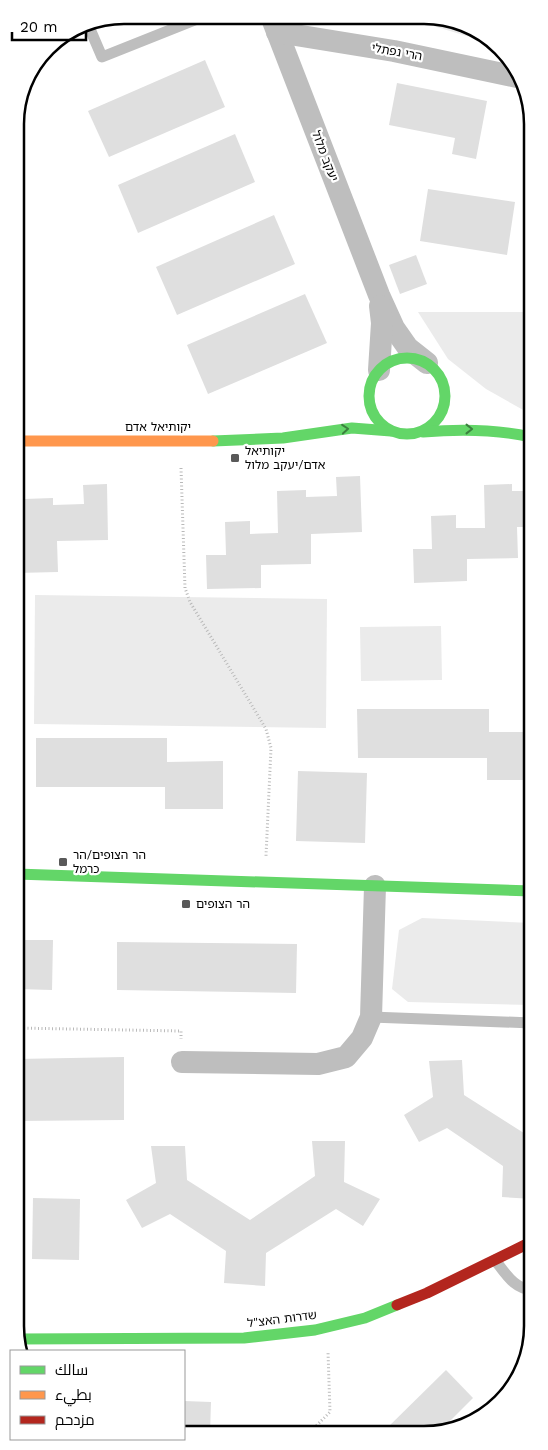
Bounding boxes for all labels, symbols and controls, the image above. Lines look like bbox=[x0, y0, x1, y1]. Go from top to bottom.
scale bar bbox=[12, 10, 86, 42]
text: 20 m bbox=[20, 18, 58, 36]
street label: הרי נפתלי bbox=[371, 41, 423, 63]
street label: יעקב מלול bbox=[309, 129, 341, 183]
street label: יקותיאל אדם bbox=[125, 420, 191, 434]
one-way arrow bbox=[341, 424, 349, 435]
one-way arrow bbox=[466, 424, 474, 434]
place label: יקותיאל אדם/יעקב מלול bbox=[245, 444, 326, 472]
marker: יקותיאל אדם/יעקב מלול bbox=[229, 452, 241, 464]
place label: הר הצופים/הר כרמל bbox=[73, 848, 146, 876]
marker: הר הצופים/הר כרמל bbox=[57, 856, 69, 868]
place label: הר הצופים bbox=[196, 897, 250, 911]
marker: הר הצופים bbox=[180, 898, 192, 910]
street label: שדרות האצ"ל bbox=[246, 1308, 318, 1330]
legend bbox=[10, 1350, 185, 1440]
text: سالك bbox=[55, 1361, 88, 1379]
text: بطيء bbox=[55, 1386, 92, 1407]
text: مزدحم bbox=[55, 1411, 95, 1430]

